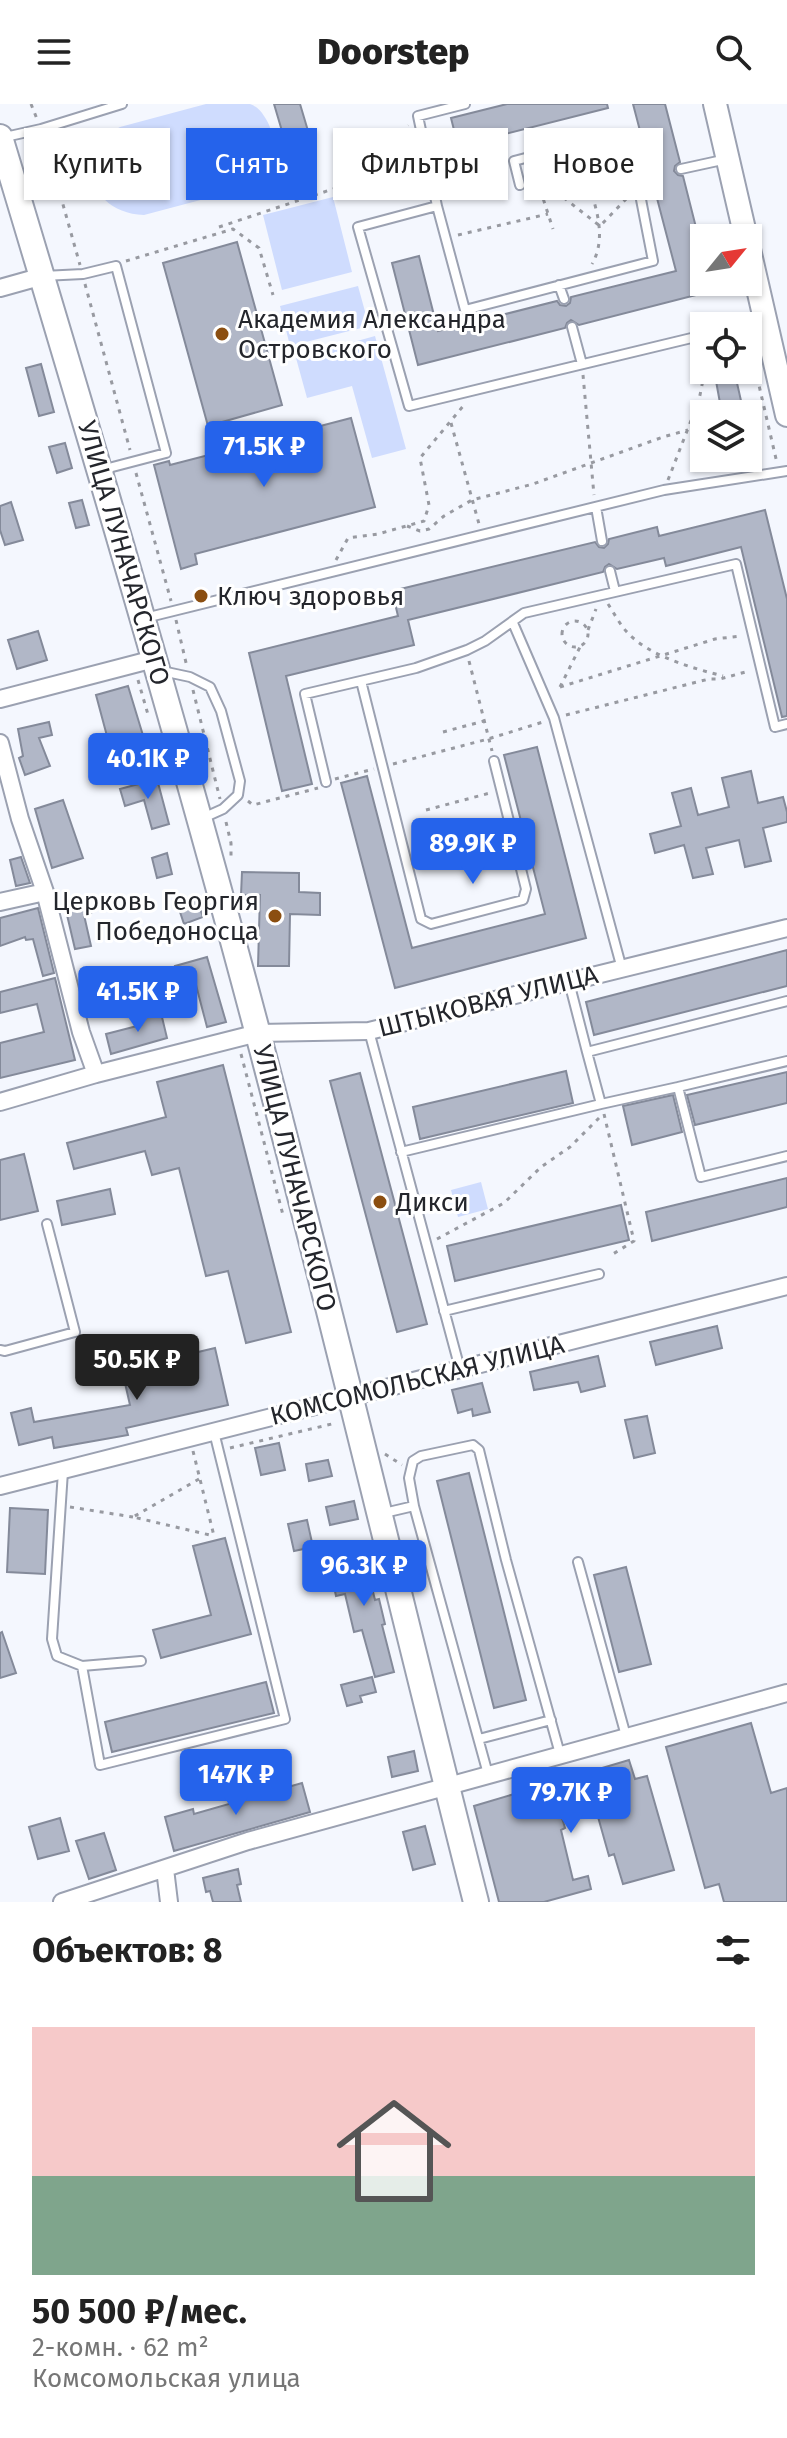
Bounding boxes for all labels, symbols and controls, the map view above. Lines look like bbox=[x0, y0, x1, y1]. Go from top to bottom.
icon: menu bbox=[32, 30, 76, 74]
text: Doorstep bbox=[317, 30, 470, 74]
icon: search bbox=[711, 30, 755, 74]
chip: Купить bbox=[24, 128, 170, 200]
chip: Снять bbox=[186, 128, 317, 200]
chip: Фильтры bbox=[333, 128, 508, 200]
chip: Новое bbox=[524, 128, 663, 200]
north arrow bbox=[690, 224, 762, 296]
map controls bbox=[690, 224, 762, 472]
place label: Академия Александра Островского bbox=[238, 304, 506, 365]
button: locate bbox=[690, 312, 762, 384]
marker: Академия Александра Островского bbox=[213, 325, 231, 343]
button: layers bbox=[690, 400, 762, 472]
street label: УЛИЦА ЛУНАЧАРСКОГО bbox=[71, 417, 176, 689]
pin: 71.5K ₽ bbox=[190, 421, 338, 489]
text: 71.5K ₽ bbox=[223, 431, 305, 462]
place label: Ключ здоровья bbox=[217, 581, 404, 612]
marker: Ключ здоровья bbox=[192, 587, 210, 605]
pin: 40.1K ₽ bbox=[74, 733, 222, 801]
text: 40.1K ₽ bbox=[106, 743, 190, 774]
pin: 89.9K ₽ bbox=[399, 818, 547, 886]
text: 89.9K ₽ bbox=[429, 828, 517, 859]
place label: Церковь Георгия Победоносца bbox=[52, 886, 259, 947]
marker: Церковь Георгия Победоносца bbox=[266, 907, 284, 925]
street label: ШТЫКОВАЯ УЛИЦА bbox=[375, 959, 601, 1044]
pin: 41.5K ₽ bbox=[64, 966, 212, 1034]
text: 41.5K ₽ bbox=[96, 976, 180, 1007]
street label: УЛИЦА ЛУНАЧАРСКОГО bbox=[246, 1042, 343, 1315]
place label: Дикси bbox=[395, 1187, 469, 1218]
marker: Дикси bbox=[371, 1193, 389, 1211]
street label: КОМСОМОЛЬСКАЯ УЛИЦА bbox=[267, 1329, 567, 1432]
pin: 50.5K ₽ bbox=[63, 1334, 211, 1402]
text: 50.5K ₽ bbox=[93, 1344, 181, 1375]
pin: 96.3K ₽ bbox=[290, 1540, 438, 1608]
text: 96.3K ₽ bbox=[320, 1550, 408, 1581]
pin: 147K ₽ bbox=[171, 1749, 301, 1817]
text: 147K ₽ bbox=[198, 1759, 274, 1790]
pin: 79.7K ₽ bbox=[497, 1767, 645, 1835]
text: 79.7K ₽ bbox=[530, 1777, 612, 1808]
icon: filters bbox=[711, 1928, 755, 1972]
text: Объектов: 8 bbox=[32, 1930, 222, 1971]
icon: home bbox=[322, 2079, 466, 2223]
text: 50 500 ₽/мес. bbox=[32, 2291, 247, 2332]
text: 2-комн. · 62 m² bbox=[32, 2332, 209, 2363]
text: Комсомольская улица bbox=[32, 2363, 301, 2394]

